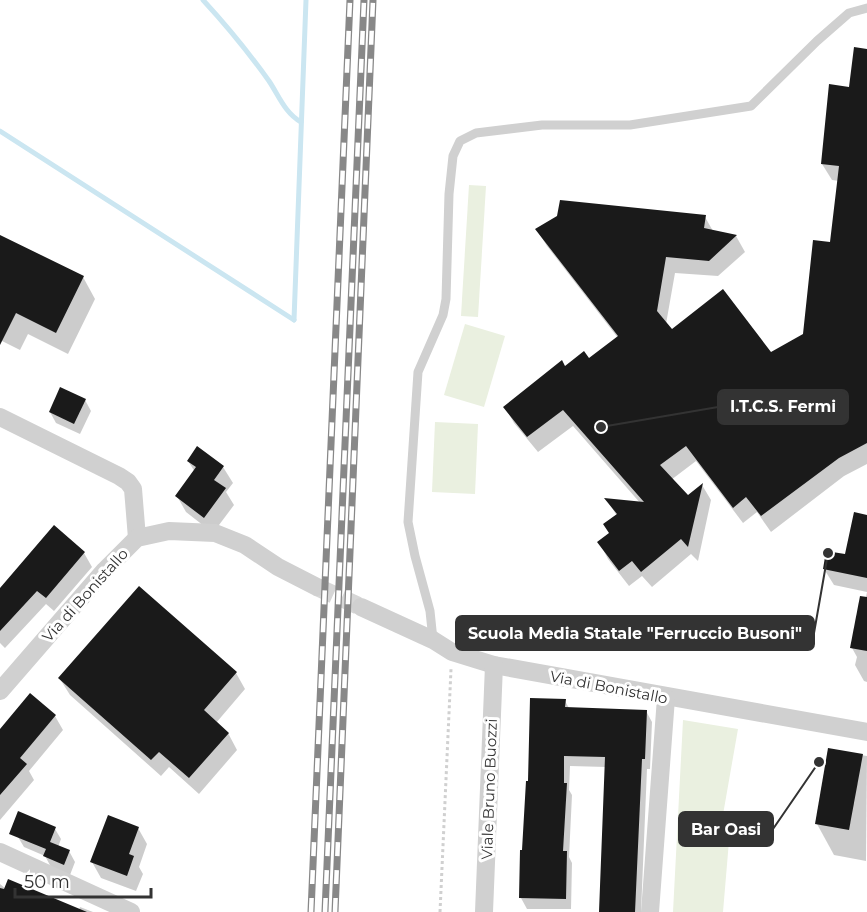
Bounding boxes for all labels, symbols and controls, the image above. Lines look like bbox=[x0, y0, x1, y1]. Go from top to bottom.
callout: I.T.C.S. Fermi bbox=[718, 390, 848, 424]
text: I.T.C.S. Fermi bbox=[730, 397, 836, 416]
street label: Via di Bonistallo bbox=[38, 544, 132, 646]
callout: Scuola Media Statale "Ferruccio Busoni" bbox=[456, 616, 814, 650]
text: Scuola Media Statale "Ferruccio Busoni" bbox=[468, 624, 802, 643]
street label: Via di Bonistallo bbox=[549, 666, 669, 708]
street label: Viale Bruno Buozzi bbox=[477, 718, 501, 860]
callout: Bar Oasi bbox=[679, 812, 773, 846]
text: Bar Oasi bbox=[691, 820, 761, 839]
scale bar bbox=[15, 861, 152, 899]
text: 50 m bbox=[24, 871, 70, 893]

